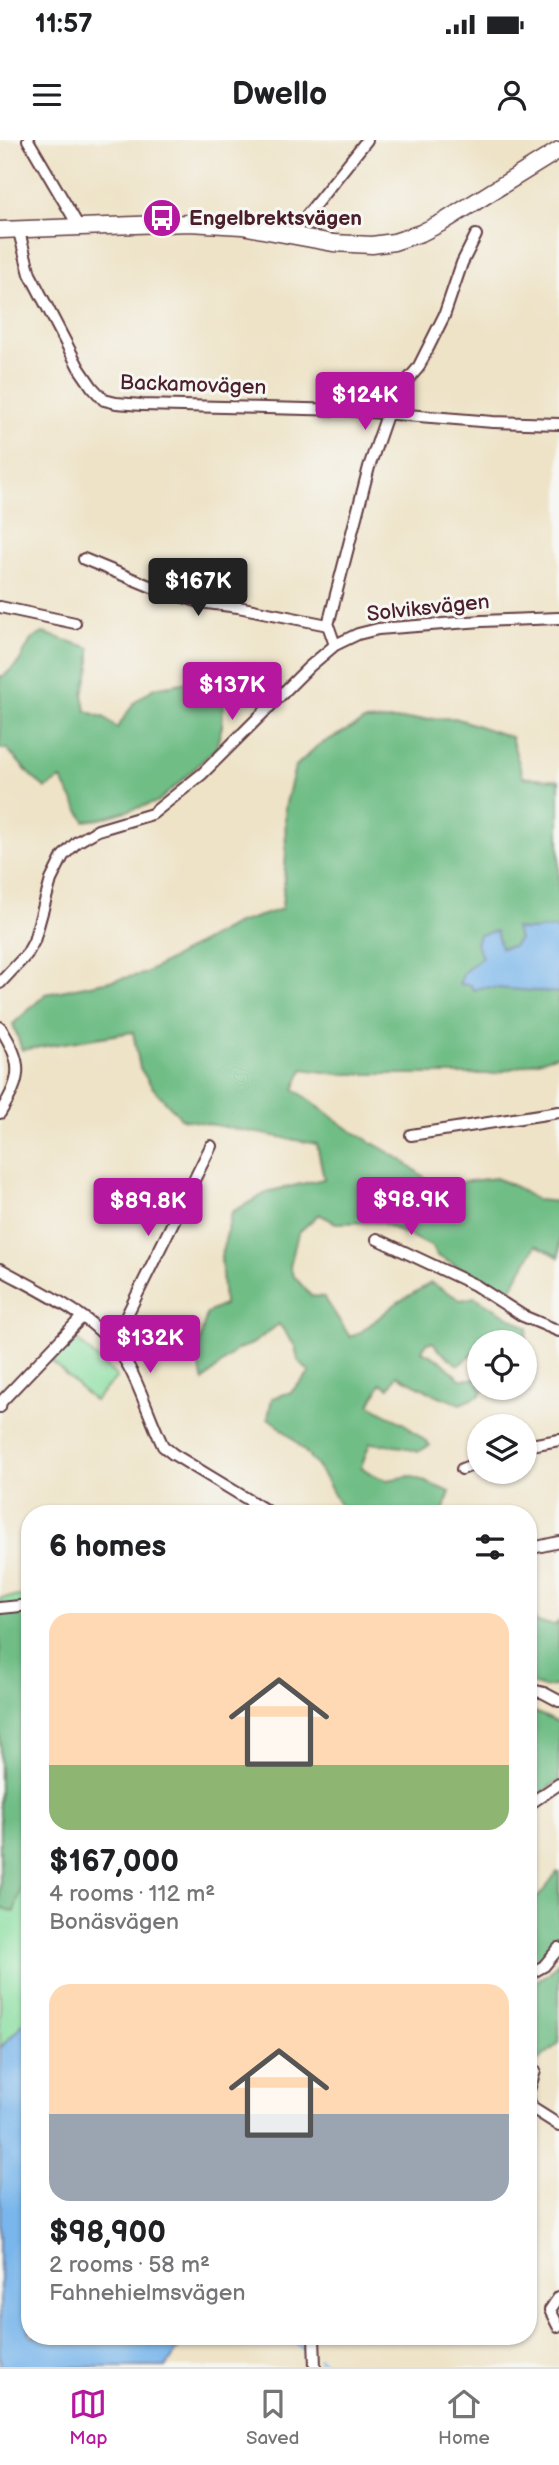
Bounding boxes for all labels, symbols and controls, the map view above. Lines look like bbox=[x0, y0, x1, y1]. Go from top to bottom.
text: 11:57 bbox=[35, 9, 93, 40]
text: Dwello bbox=[232, 75, 327, 114]
icon: menu bbox=[28, 76, 66, 114]
icon: person bbox=[493, 76, 531, 114]
bus stop icon: Engelbrektsvägen bbox=[141, 197, 183, 239]
place label: Engelbrektsvägen bbox=[189, 206, 362, 231]
street label: Backamovägen bbox=[119, 370, 267, 400]
pin: $124K bbox=[316, 372, 414, 432]
text: $124K bbox=[332, 381, 398, 409]
pin: $167K bbox=[149, 559, 247, 618]
text: $167K bbox=[164, 567, 232, 595]
street label: Solviksvägen bbox=[365, 589, 491, 627]
pin: $137K bbox=[183, 662, 281, 722]
text: $137K bbox=[199, 671, 265, 699]
pin: $89.8K bbox=[91, 1178, 205, 1238]
pin: $98.9K bbox=[354, 1178, 468, 1237]
text: $98.9K bbox=[373, 1186, 449, 1214]
text: $89.8K bbox=[110, 1187, 186, 1215]
pin: $132K bbox=[101, 1316, 199, 1375]
text: $132K bbox=[116, 1324, 184, 1352]
map controls bbox=[467, 1330, 537, 1484]
button: locate bbox=[467, 1330, 537, 1400]
button: layers bbox=[467, 1414, 537, 1484]
icon: filters bbox=[471, 1528, 509, 1566]
text: 6 homes bbox=[49, 1529, 166, 1565]
icon: home bbox=[216, 1659, 342, 1785]
text: $167,000 bbox=[49, 1844, 179, 1880]
text: 4 rooms · 112 m² bbox=[49, 1880, 215, 1908]
text: Bonäsvägen bbox=[49, 1908, 179, 1936]
icon: home bbox=[216, 2030, 342, 2156]
text: $98,900 bbox=[49, 2215, 166, 2251]
text: 2 rooms · 58 m² bbox=[49, 2251, 210, 2279]
text: Fahnehielmsvägen bbox=[49, 2279, 245, 2307]
tab: Map bbox=[69, 2385, 107, 2450]
tab: Saved bbox=[246, 2385, 299, 2450]
tab: Home bbox=[438, 2385, 490, 2450]

